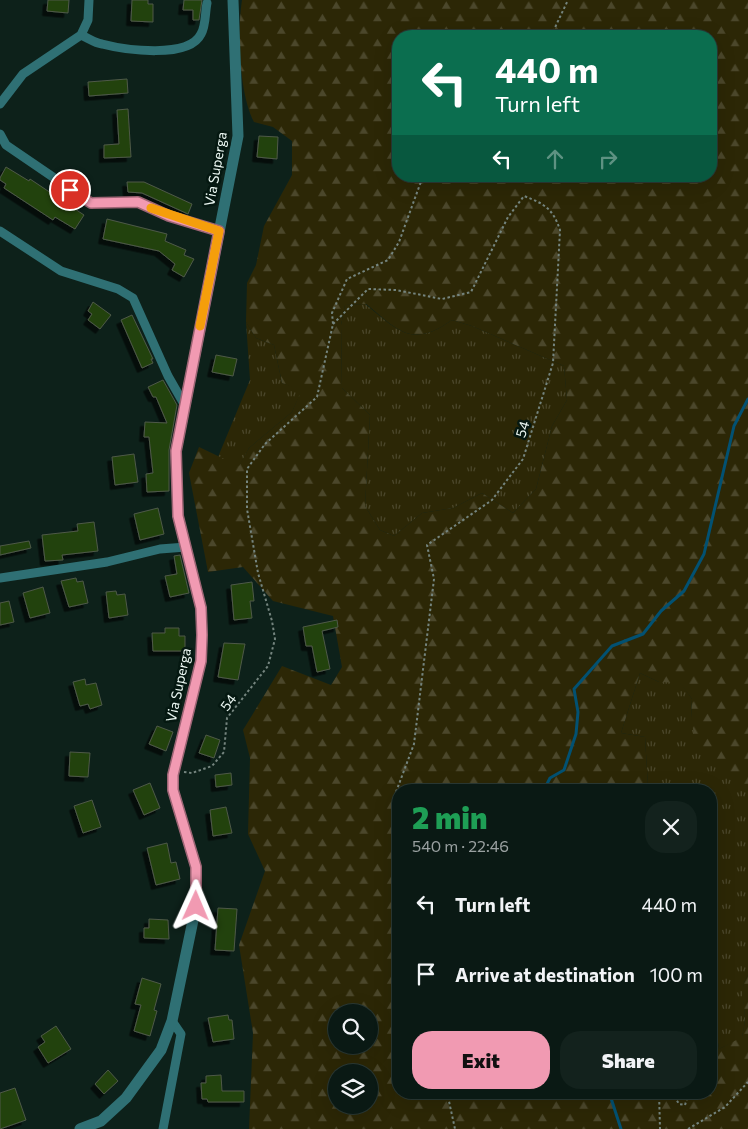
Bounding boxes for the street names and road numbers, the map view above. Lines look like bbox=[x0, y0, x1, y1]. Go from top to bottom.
street label: Via Superga bbox=[200, 130, 230, 208]
street label: 54 bbox=[511, 418, 533, 439]
street label: Via Superga bbox=[162, 646, 194, 724]
street label: 54 bbox=[216, 690, 240, 714]

